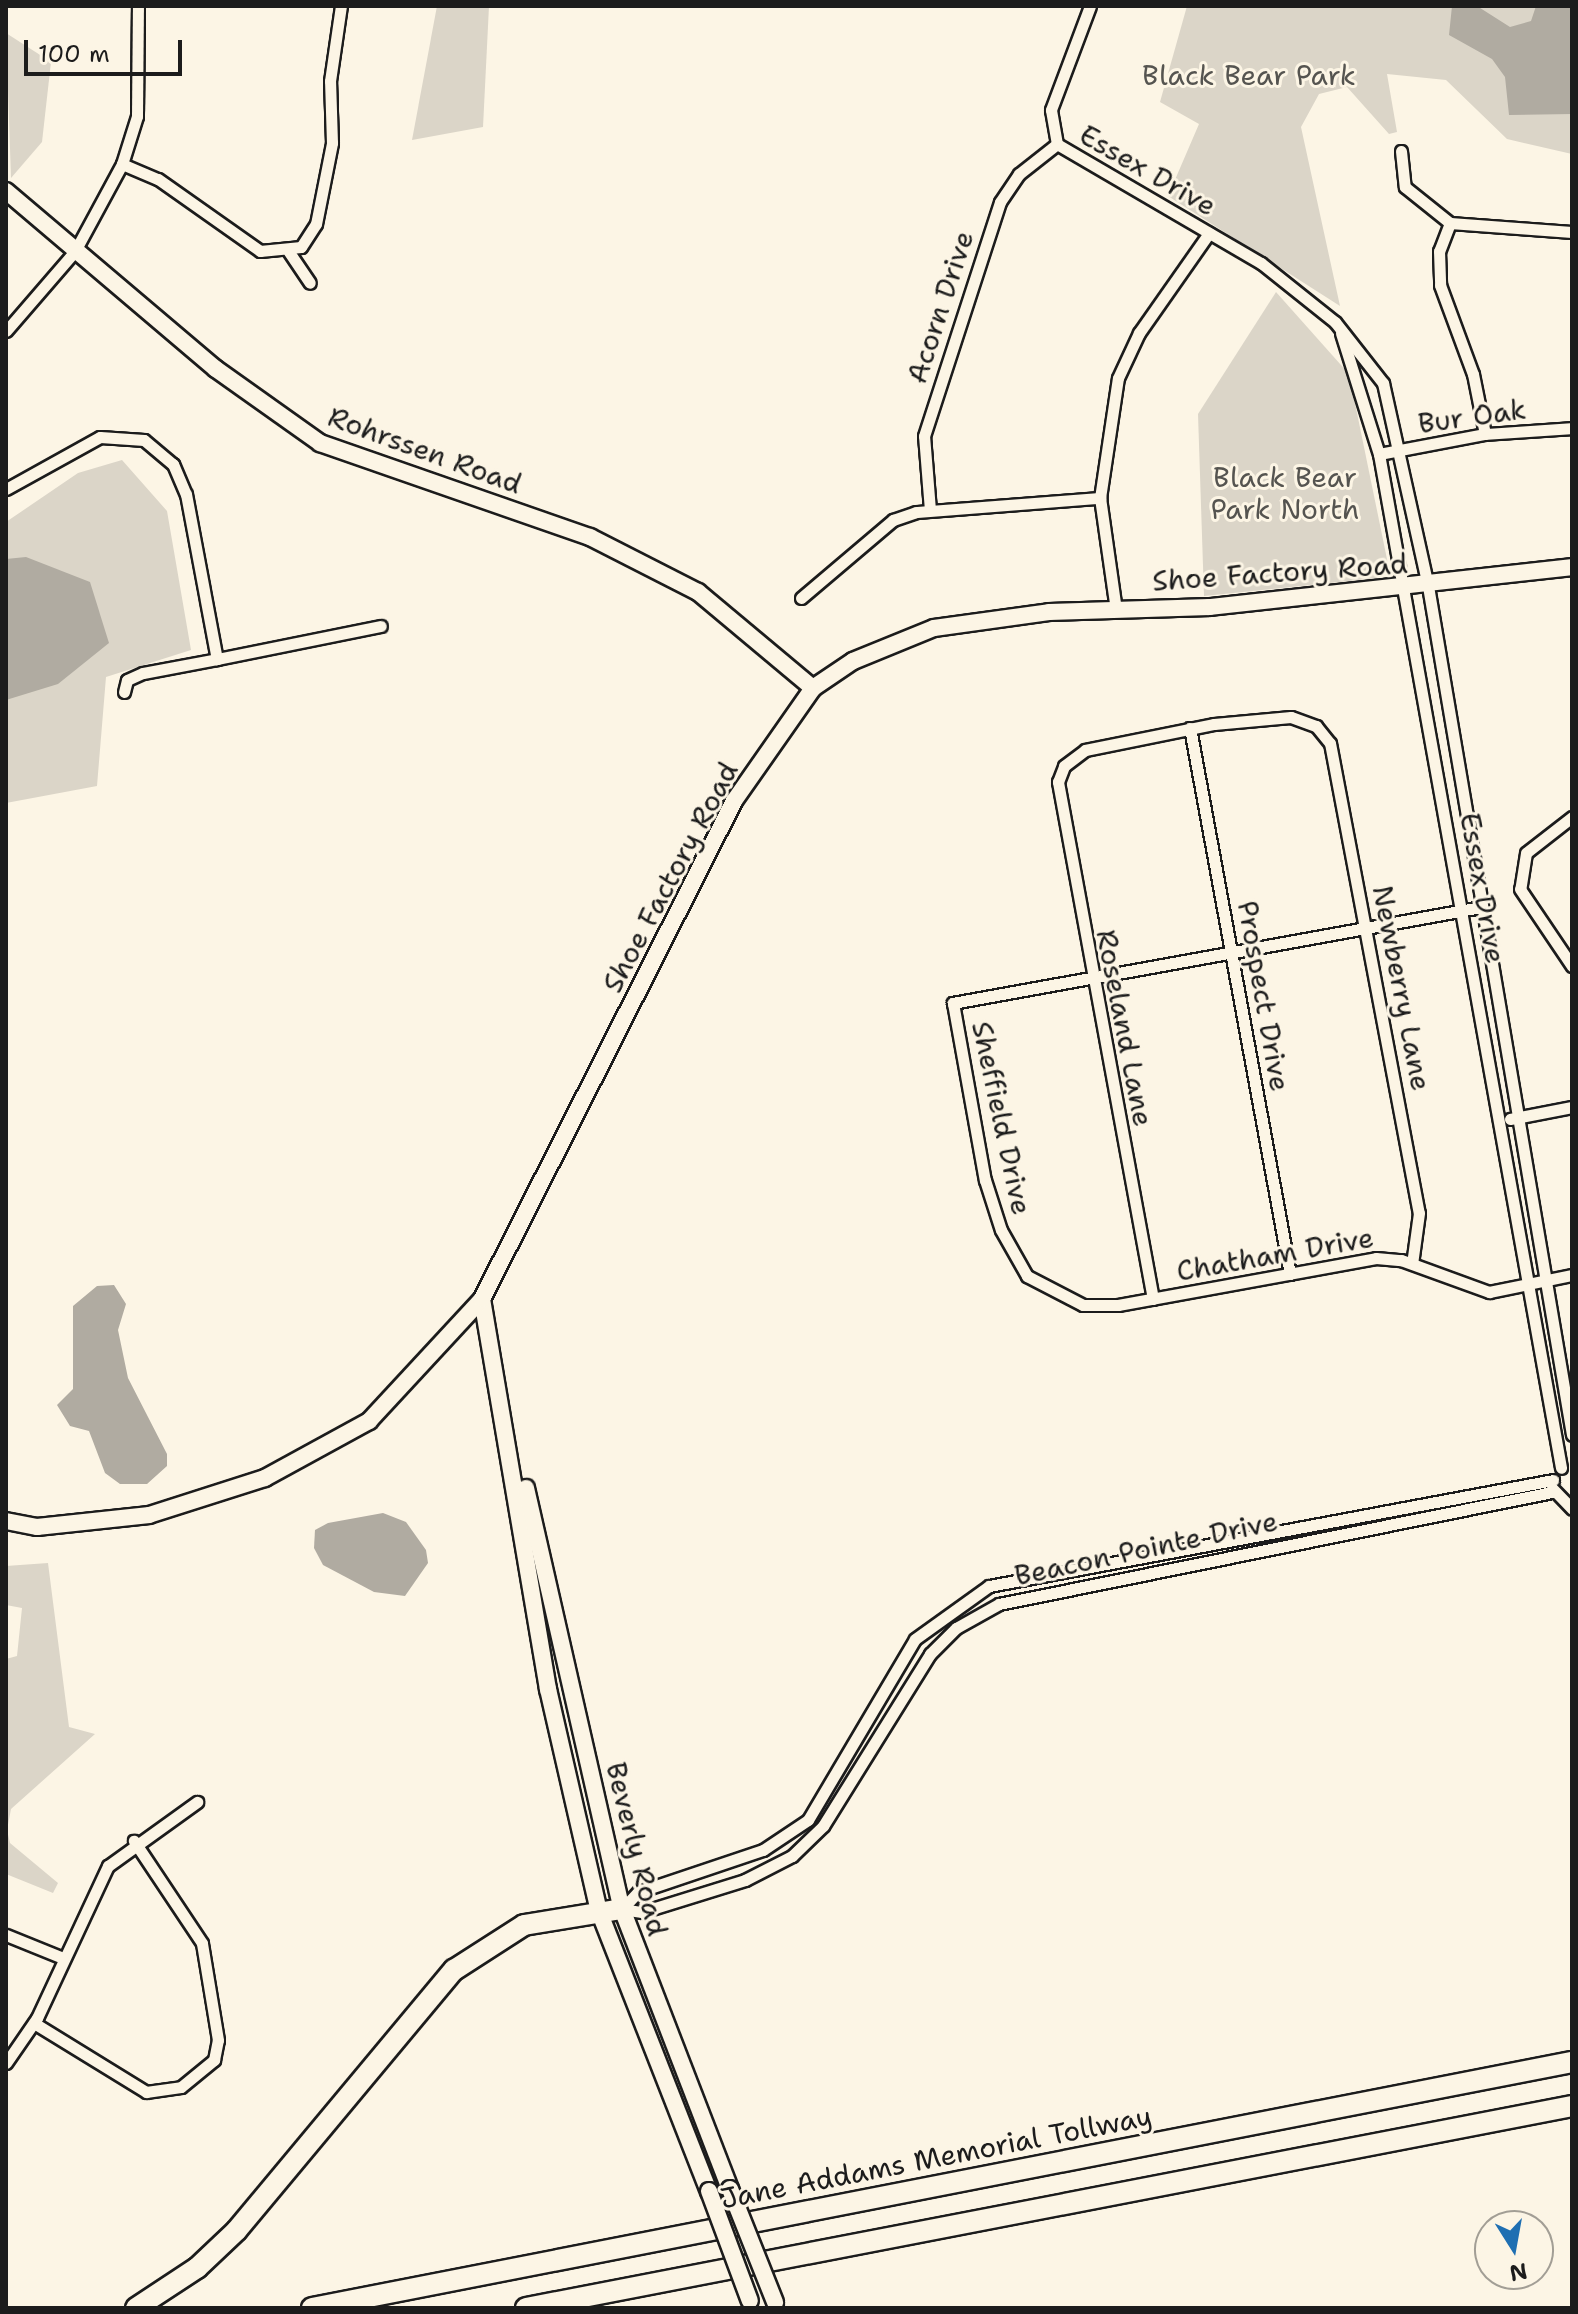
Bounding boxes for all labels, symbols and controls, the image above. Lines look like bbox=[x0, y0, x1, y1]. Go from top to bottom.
scale bar bbox=[28, 24, 186, 74]
text: 100 m bbox=[38, 38, 110, 70]
park label: Black Bear Park bbox=[1142, 58, 1356, 92]
street label: Essex Drive bbox=[1074, 117, 1222, 223]
street label: Acorn Drive bbox=[900, 227, 980, 387]
street label: Bur Oak bbox=[1416, 392, 1528, 440]
street label: Rohrssen Road bbox=[324, 399, 526, 501]
park label: Black Bear Park North bbox=[1211, 460, 1359, 526]
street label: Shoe Factory Road bbox=[1151, 546, 1409, 598]
street label: Shoe Factory Road bbox=[595, 756, 745, 998]
street label: Essex Drive bbox=[1453, 810, 1513, 966]
street label: Newberry Lane bbox=[1366, 883, 1438, 1093]
street label: Prospect Drive bbox=[1231, 898, 1297, 1094]
street label: Roseland Lane bbox=[1089, 927, 1161, 1129]
street label: Sheffield Drive bbox=[965, 1018, 1039, 1218]
street label: Chatham Drive bbox=[1174, 1220, 1376, 1288]
street label: Beacon Pointe Drive bbox=[1011, 1504, 1281, 1592]
street label: Beverly Road bbox=[599, 1759, 675, 1939]
street label: Jane Addams Memorial Tollway bbox=[717, 2099, 1155, 2215]
north arrow bbox=[1474, 2210, 1554, 2290]
text: N bbox=[1507, 2256, 1530, 2288]

